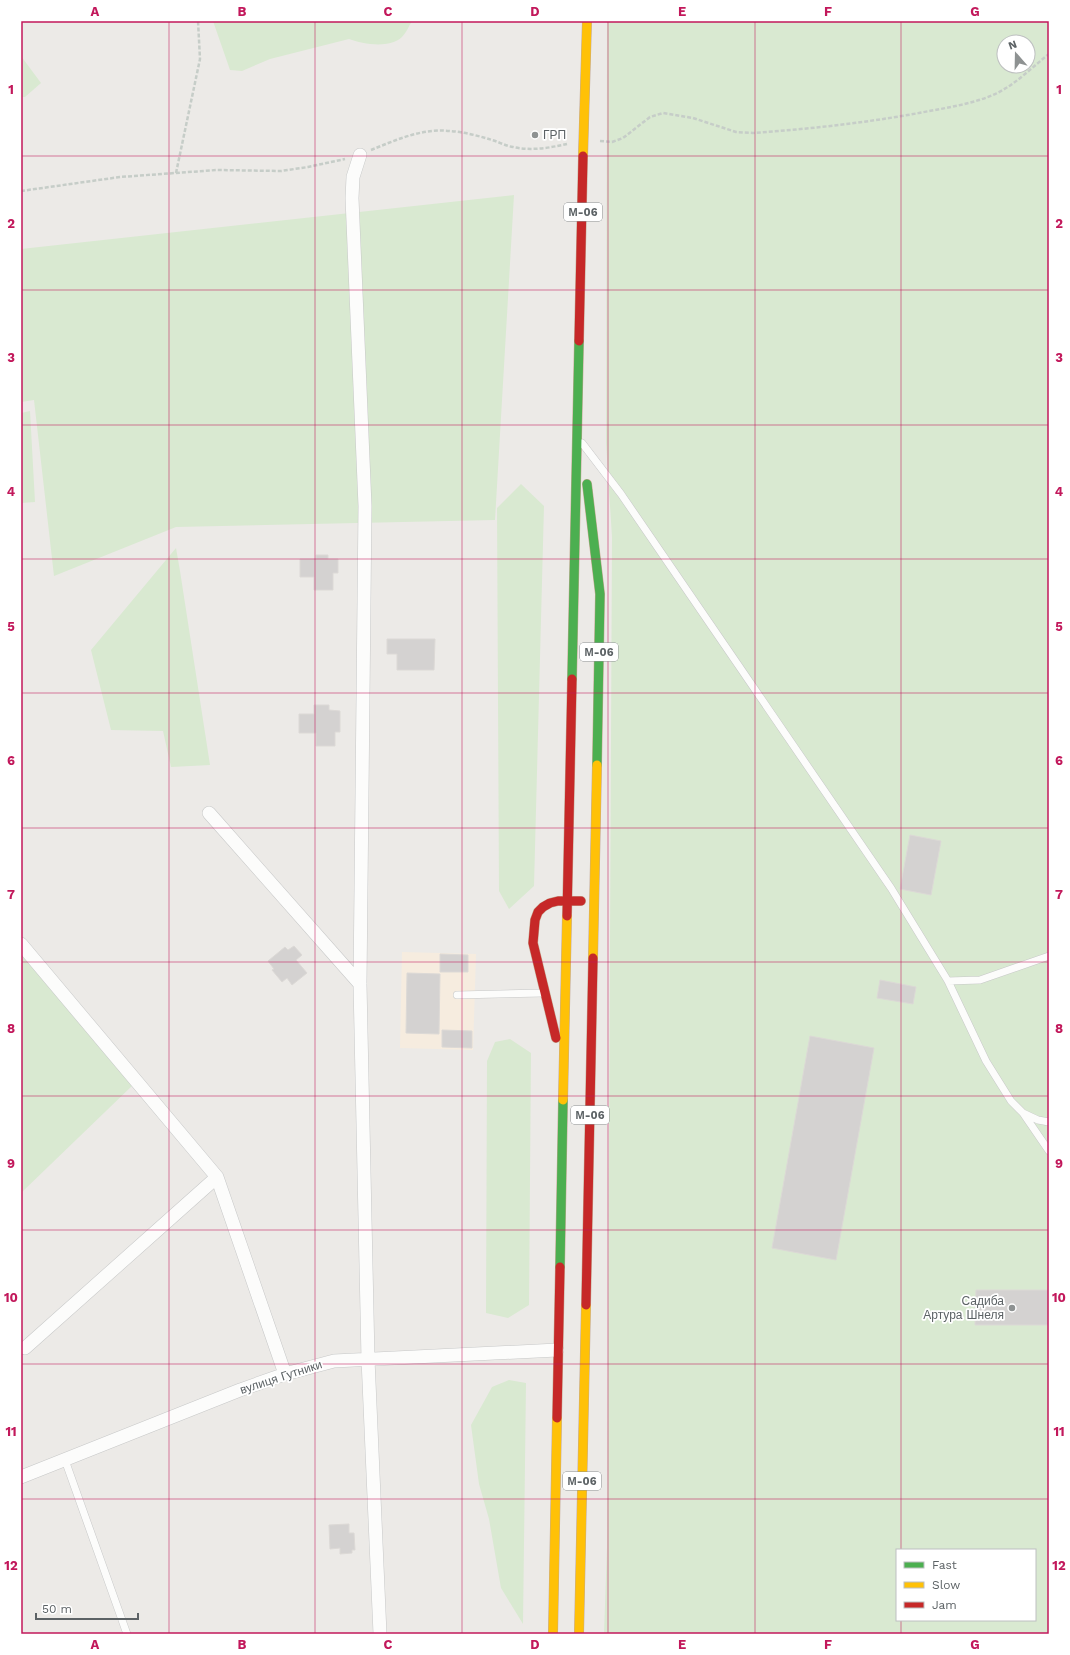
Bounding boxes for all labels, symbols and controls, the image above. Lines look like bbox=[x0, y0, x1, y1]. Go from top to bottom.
text: A bbox=[91, 4, 100, 19]
text: B bbox=[238, 4, 247, 19]
text: C bbox=[384, 4, 393, 19]
text: D bbox=[530, 4, 540, 19]
text: E bbox=[678, 4, 686, 19]
text: F bbox=[824, 4, 832, 19]
text: G bbox=[970, 4, 980, 19]
north arrow bbox=[996, 34, 1036, 74]
text: N bbox=[1007, 38, 1019, 53]
text: 1 bbox=[8, 82, 14, 97]
text: 1 bbox=[1056, 82, 1062, 97]
place label: ГРП bbox=[543, 128, 566, 142]
marker: ГРП bbox=[530, 130, 540, 140]
road number: М-06 bbox=[564, 203, 602, 221]
text: 2 bbox=[7, 216, 15, 231]
text: 2 bbox=[1055, 216, 1063, 231]
text: 3 bbox=[7, 350, 15, 365]
text: 3 bbox=[1055, 350, 1063, 365]
text: 4 bbox=[7, 484, 16, 499]
text: 4 bbox=[1055, 484, 1064, 499]
text: 5 bbox=[7, 619, 15, 634]
text: 5 bbox=[1055, 619, 1063, 634]
road number: М-06 bbox=[580, 643, 618, 661]
text: 6 bbox=[7, 753, 15, 768]
text: 6 bbox=[1055, 753, 1063, 768]
text: 7 bbox=[7, 887, 15, 902]
text: 7 bbox=[1055, 887, 1063, 902]
text: 8 bbox=[7, 1021, 15, 1036]
text: 8 bbox=[1055, 1021, 1063, 1036]
road number: М-06 bbox=[571, 1106, 609, 1124]
text: 9 bbox=[7, 1156, 15, 1171]
text: 9 bbox=[1055, 1156, 1063, 1171]
text: 10 bbox=[4, 1290, 18, 1305]
text: 10 bbox=[1052, 1290, 1066, 1305]
place label: Садиба Артура Шнеля bbox=[923, 1294, 1004, 1322]
marker: Садиба Артура Шнеля bbox=[1007, 1303, 1017, 1313]
street label: вулиця Гутники bbox=[238, 1357, 324, 1397]
text: 11 bbox=[5, 1424, 17, 1439]
text: 11 bbox=[1053, 1424, 1065, 1439]
road number: М-06 bbox=[563, 1472, 601, 1490]
legend bbox=[896, 1549, 1036, 1621]
text: 12 bbox=[4, 1558, 18, 1573]
text: Fast bbox=[932, 1558, 957, 1572]
text: 12 bbox=[1052, 1558, 1066, 1573]
text: Slow bbox=[932, 1578, 960, 1592]
scale bar bbox=[36, 1595, 138, 1621]
text: Jam bbox=[932, 1598, 957, 1612]
text: 50 m bbox=[42, 1602, 72, 1616]
text: A bbox=[91, 1637, 100, 1652]
text: B bbox=[238, 1637, 247, 1652]
text: C bbox=[384, 1637, 393, 1652]
text: D bbox=[530, 1637, 540, 1652]
text: E bbox=[678, 1637, 686, 1652]
text: F bbox=[824, 1637, 832, 1652]
text: G bbox=[970, 1637, 980, 1652]

